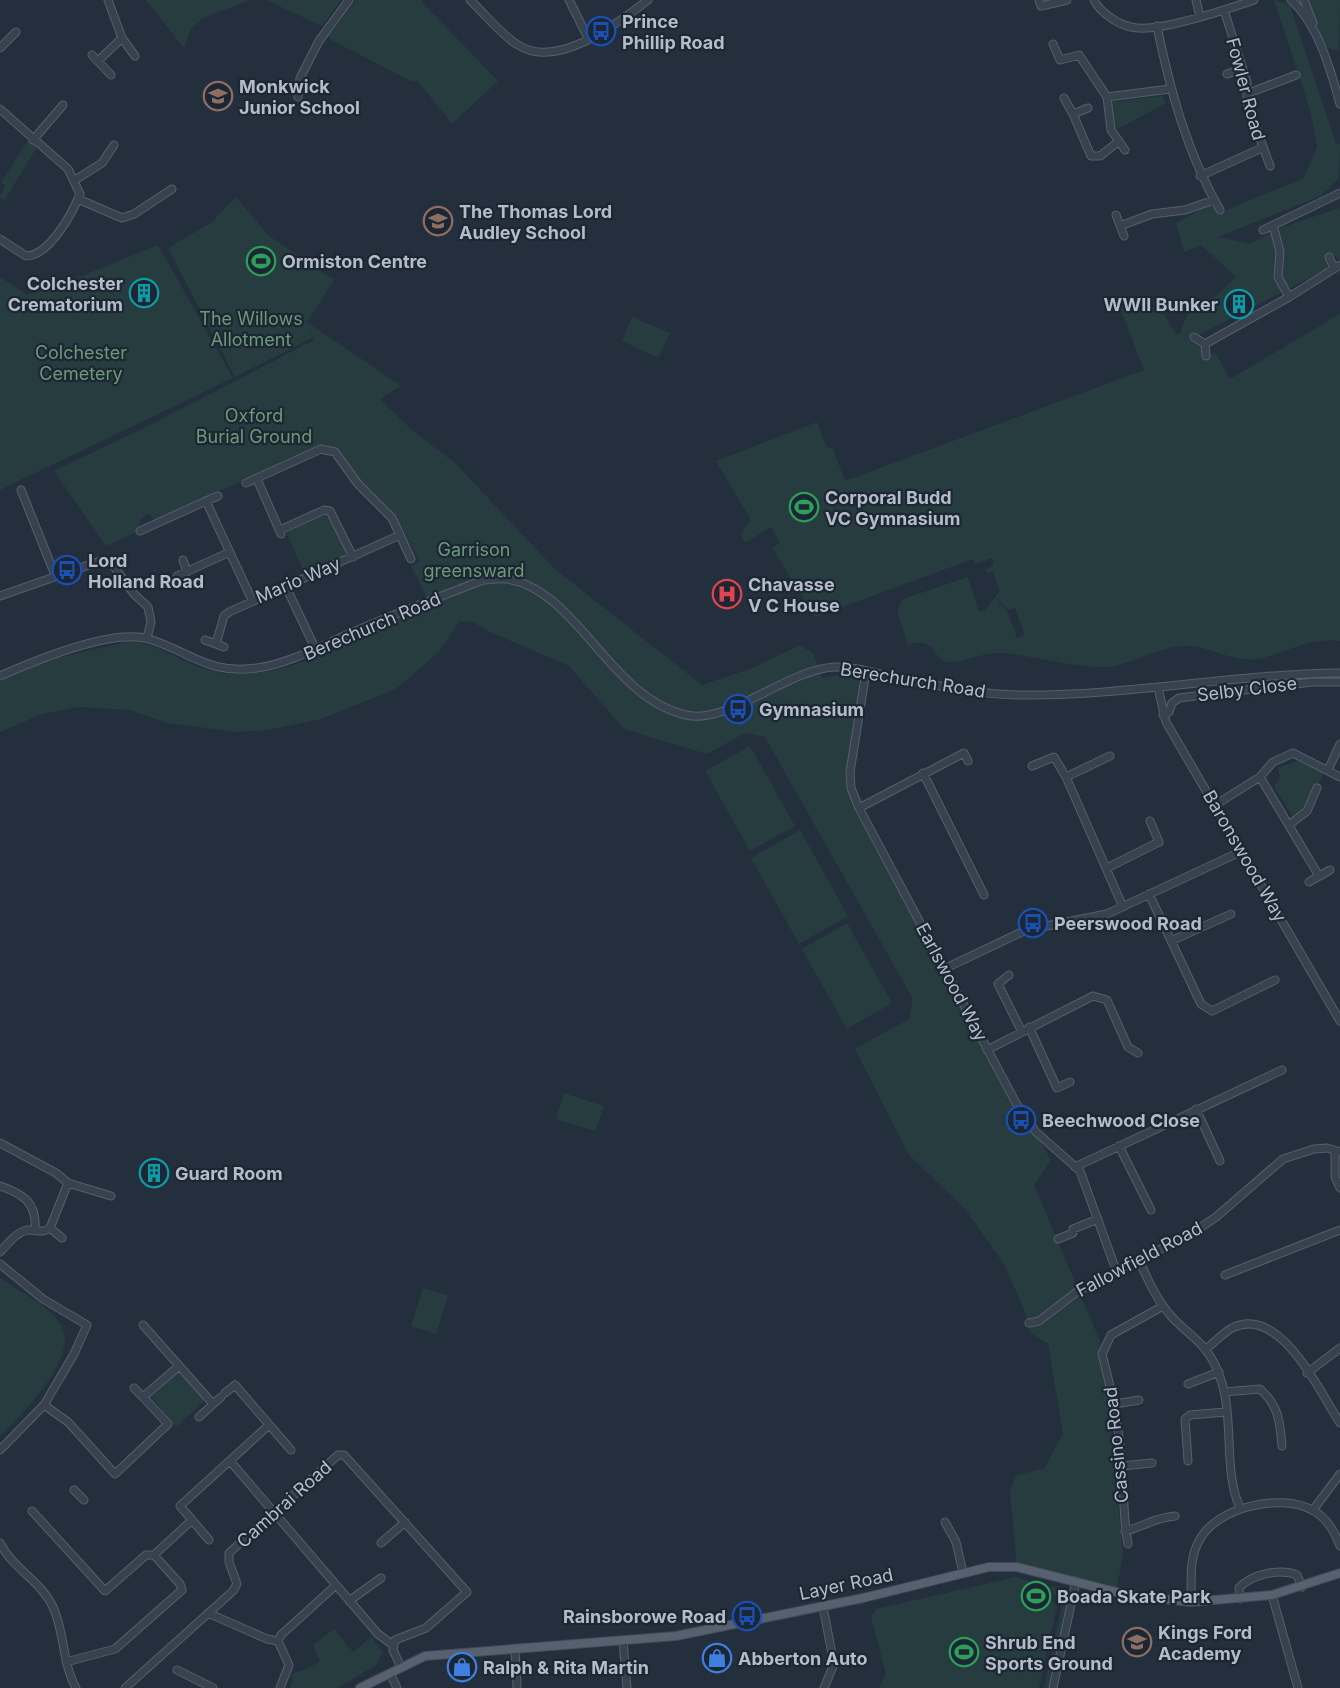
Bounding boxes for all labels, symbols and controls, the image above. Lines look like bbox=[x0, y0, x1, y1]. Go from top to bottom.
place label: Prince Phillip Road bbox=[622, 11, 725, 53]
bus stop icon: Prince Phillip Road bbox=[585, 15, 617, 47]
street label: Fowler Road bbox=[1222, 35, 1270, 143]
place label: Monkwick Junior School bbox=[239, 76, 360, 118]
school or university icon: Monkwick Junior School bbox=[202, 80, 234, 112]
place label: The Thomas Lord Audley School bbox=[459, 201, 612, 243]
school or university icon: The Thomas Lord Audley School bbox=[422, 205, 454, 237]
sports icon: Ormiston Centre bbox=[245, 245, 277, 277]
place label: Ormiston Centre bbox=[282, 251, 427, 272]
place label: Colchester Crematorium bbox=[8, 273, 123, 315]
building icon: Colchester Crematorium bbox=[128, 277, 160, 309]
building icon: WWII Bunker bbox=[1223, 288, 1255, 320]
place label: WWII Bunker bbox=[1103, 294, 1218, 315]
park label: The Willows Allotment bbox=[199, 308, 303, 350]
park label: Colchester Cemetery bbox=[35, 342, 127, 384]
park label: Oxford Burial Ground bbox=[196, 405, 312, 447]
place label: Corporal Budd VC Gymnasium bbox=[825, 487, 960, 529]
sports icon: Corporal Budd VC Gymnasium bbox=[788, 491, 820, 523]
park label: Garrison greensward bbox=[424, 539, 524, 581]
place label: Lord Holland Road bbox=[88, 550, 204, 592]
street label: Mario Way bbox=[252, 553, 344, 607]
bus stop icon: Lord Holland Road bbox=[51, 554, 83, 586]
place label: Chavasse V C House bbox=[748, 574, 840, 616]
hospital icon: Chavasse V C House bbox=[711, 578, 743, 610]
street label: Berechurch Road bbox=[300, 588, 444, 664]
street label: Berechurch Road bbox=[839, 658, 987, 702]
street label: Selby Close bbox=[1196, 672, 1298, 706]
bus stop icon: Gymnasium bbox=[722, 693, 754, 725]
place label: Gymnasium bbox=[759, 699, 864, 720]
street label: Baronswood Way bbox=[1199, 787, 1291, 925]
bus stop icon: Peerswood Road bbox=[1017, 907, 1049, 939]
place label: Peerswood Road bbox=[1054, 913, 1202, 934]
street label: Earlswood Way bbox=[912, 919, 992, 1045]
bus stop icon: Beechwood Close bbox=[1005, 1104, 1037, 1136]
place label: Beechwood Close bbox=[1042, 1110, 1200, 1131]
building icon: Guard Room bbox=[138, 1157, 170, 1189]
place label: Guard Room bbox=[175, 1163, 283, 1184]
street label: Fallowfield Road bbox=[1072, 1217, 1206, 1301]
street label: Cassino Road bbox=[1099, 1386, 1133, 1504]
street label: Cambrai Road bbox=[232, 1456, 336, 1552]
street label: Layer Road bbox=[797, 1564, 895, 1604]
sports icon: Boada Skate Park bbox=[1020, 1580, 1052, 1612]
place label: Boada Skate Park bbox=[1057, 1586, 1211, 1607]
bus stop icon: Rainsborowe Road bbox=[731, 1600, 763, 1632]
place label: Rainsborowe Road bbox=[563, 1606, 726, 1627]
place label: Kings Ford Academy bbox=[1158, 1622, 1252, 1664]
school or university icon: Kings Ford Academy bbox=[1121, 1626, 1153, 1658]
place label: Shrub End Sports Ground bbox=[985, 1632, 1113, 1674]
sports icon: Shrub End Sports Ground bbox=[948, 1636, 980, 1668]
shop icon: Abberton Auto bbox=[701, 1642, 733, 1674]
place label: Abberton Auto bbox=[738, 1648, 868, 1669]
shop icon: Ralph & Rita Martin bbox=[446, 1651, 478, 1683]
place label: Ralph & Rita Martin bbox=[483, 1657, 649, 1678]

